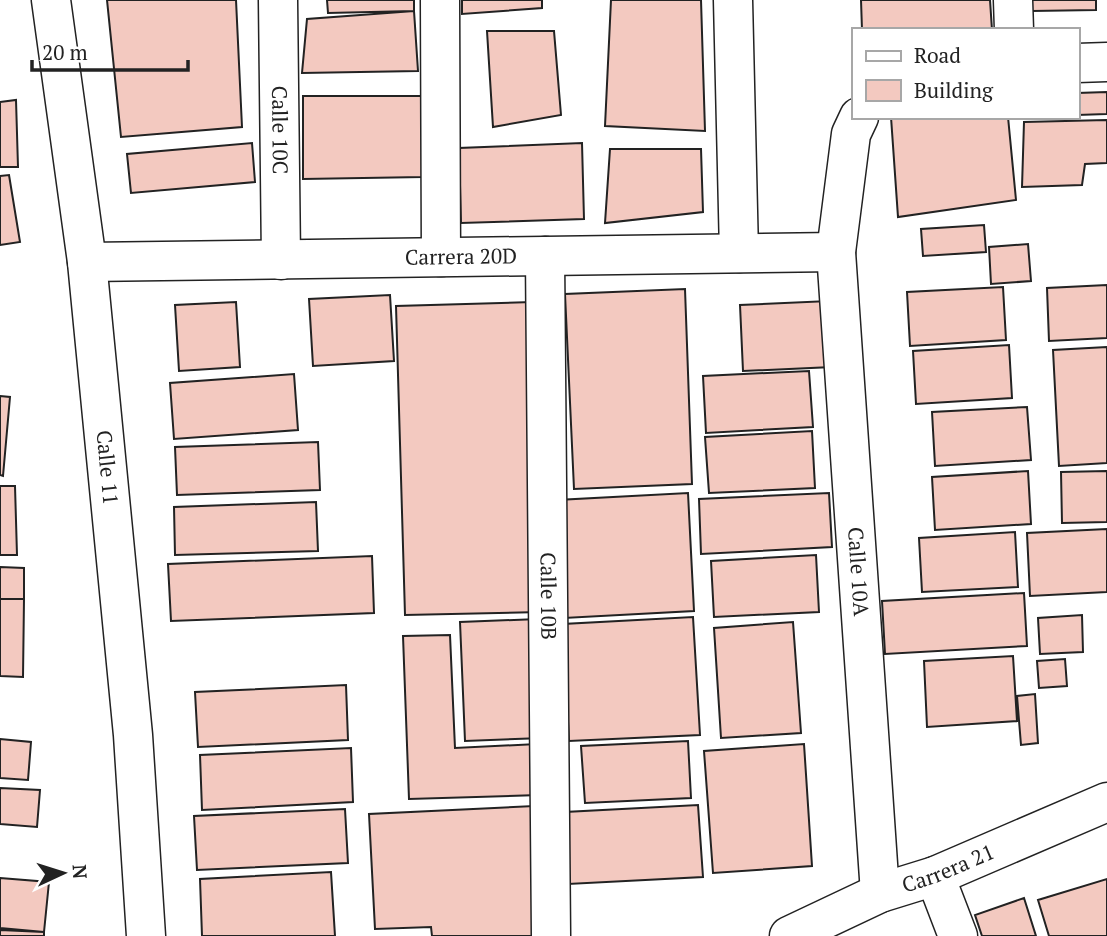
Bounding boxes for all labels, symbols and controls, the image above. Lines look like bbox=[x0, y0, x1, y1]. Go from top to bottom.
scale bar bbox=[32, 28, 187, 72]
legend bbox=[852, 28, 1079, 119]
text: 20 m bbox=[42, 38, 88, 66]
text: Road bbox=[914, 41, 961, 69]
text: Building bbox=[914, 76, 994, 104]
street label: Calle 10C bbox=[266, 86, 295, 174]
street label: Carrera 20D bbox=[405, 241, 517, 271]
street label: Calle 11 bbox=[90, 429, 126, 506]
street label: Calle 10A bbox=[842, 526, 876, 618]
street label: Calle 10B bbox=[535, 552, 563, 640]
street label: Carrera 21 bbox=[898, 837, 998, 898]
north arrow bbox=[28, 838, 98, 908]
text: N bbox=[67, 864, 93, 880]

